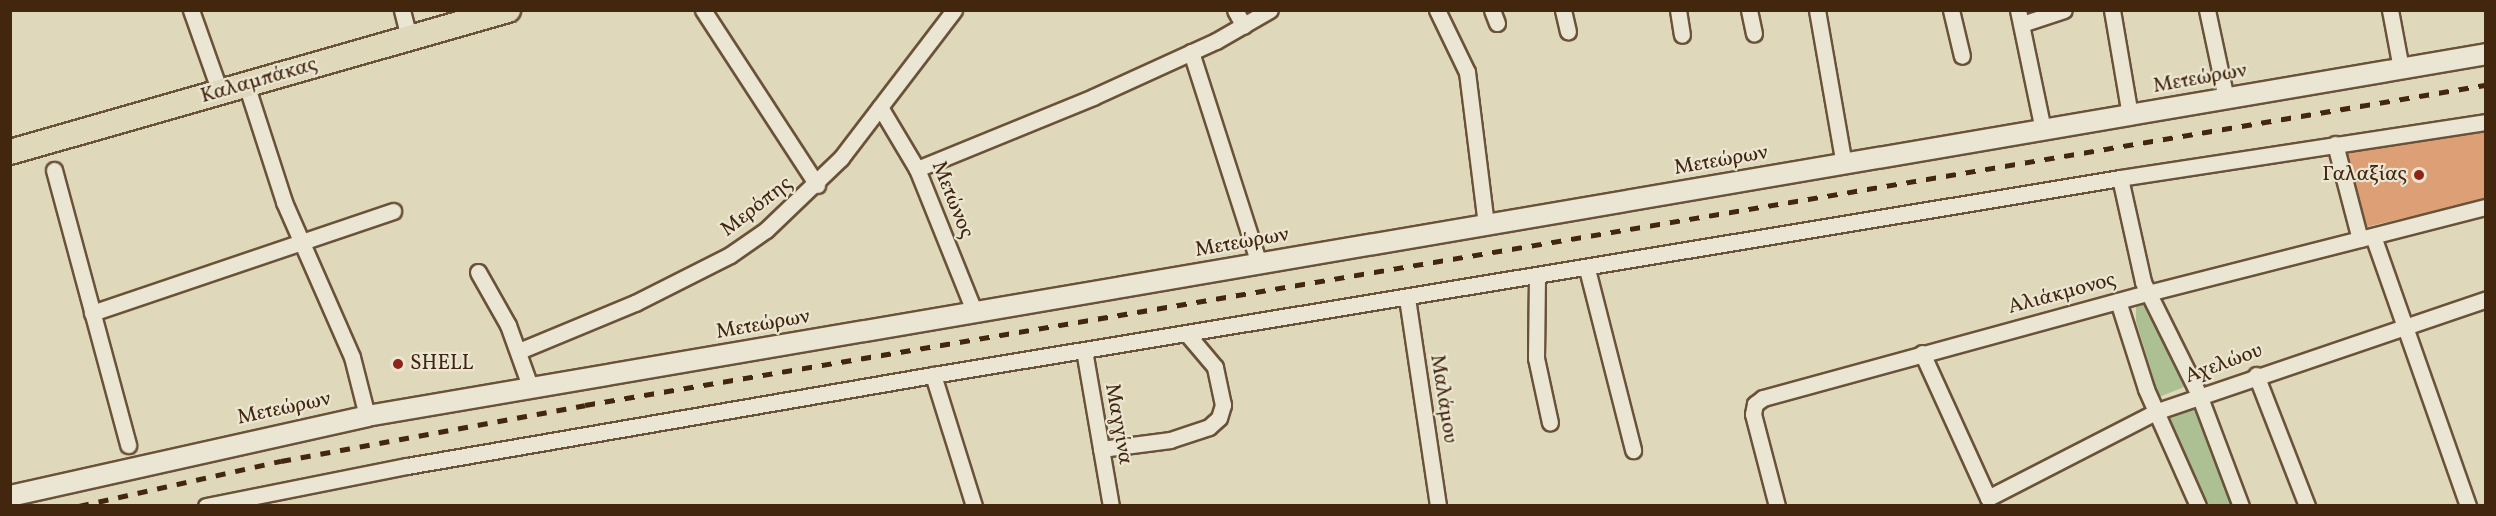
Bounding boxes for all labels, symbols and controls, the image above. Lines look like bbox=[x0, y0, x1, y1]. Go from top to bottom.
street label: Καλαμπάκας bbox=[198, 52, 320, 110]
street label: Μετεώρων bbox=[2151, 58, 2249, 100]
street label: Μετεώρων bbox=[1672, 140, 1770, 182]
street label: Μετώνος bbox=[925, 158, 979, 242]
place label: Γαλαξίας bbox=[2322, 162, 2407, 188]
marker: Γαλαξίας bbox=[2412, 168, 2426, 182]
street label: Μερόπης bbox=[716, 171, 798, 243]
street label: Μετεώρων bbox=[1193, 222, 1291, 264]
street label: Αλιάκμονος bbox=[2005, 268, 2119, 320]
street label: Μετεώρων bbox=[714, 304, 812, 346]
street label: Αχελώου bbox=[2182, 338, 2266, 390]
place label: SHELL bbox=[410, 351, 474, 377]
street label: Μαλάμου bbox=[1424, 353, 1462, 445]
marker: SHELL bbox=[391, 357, 405, 371]
street label: Μαγγίνα bbox=[1098, 382, 1138, 466]
street label: Μετεώρων bbox=[235, 387, 333, 431]

